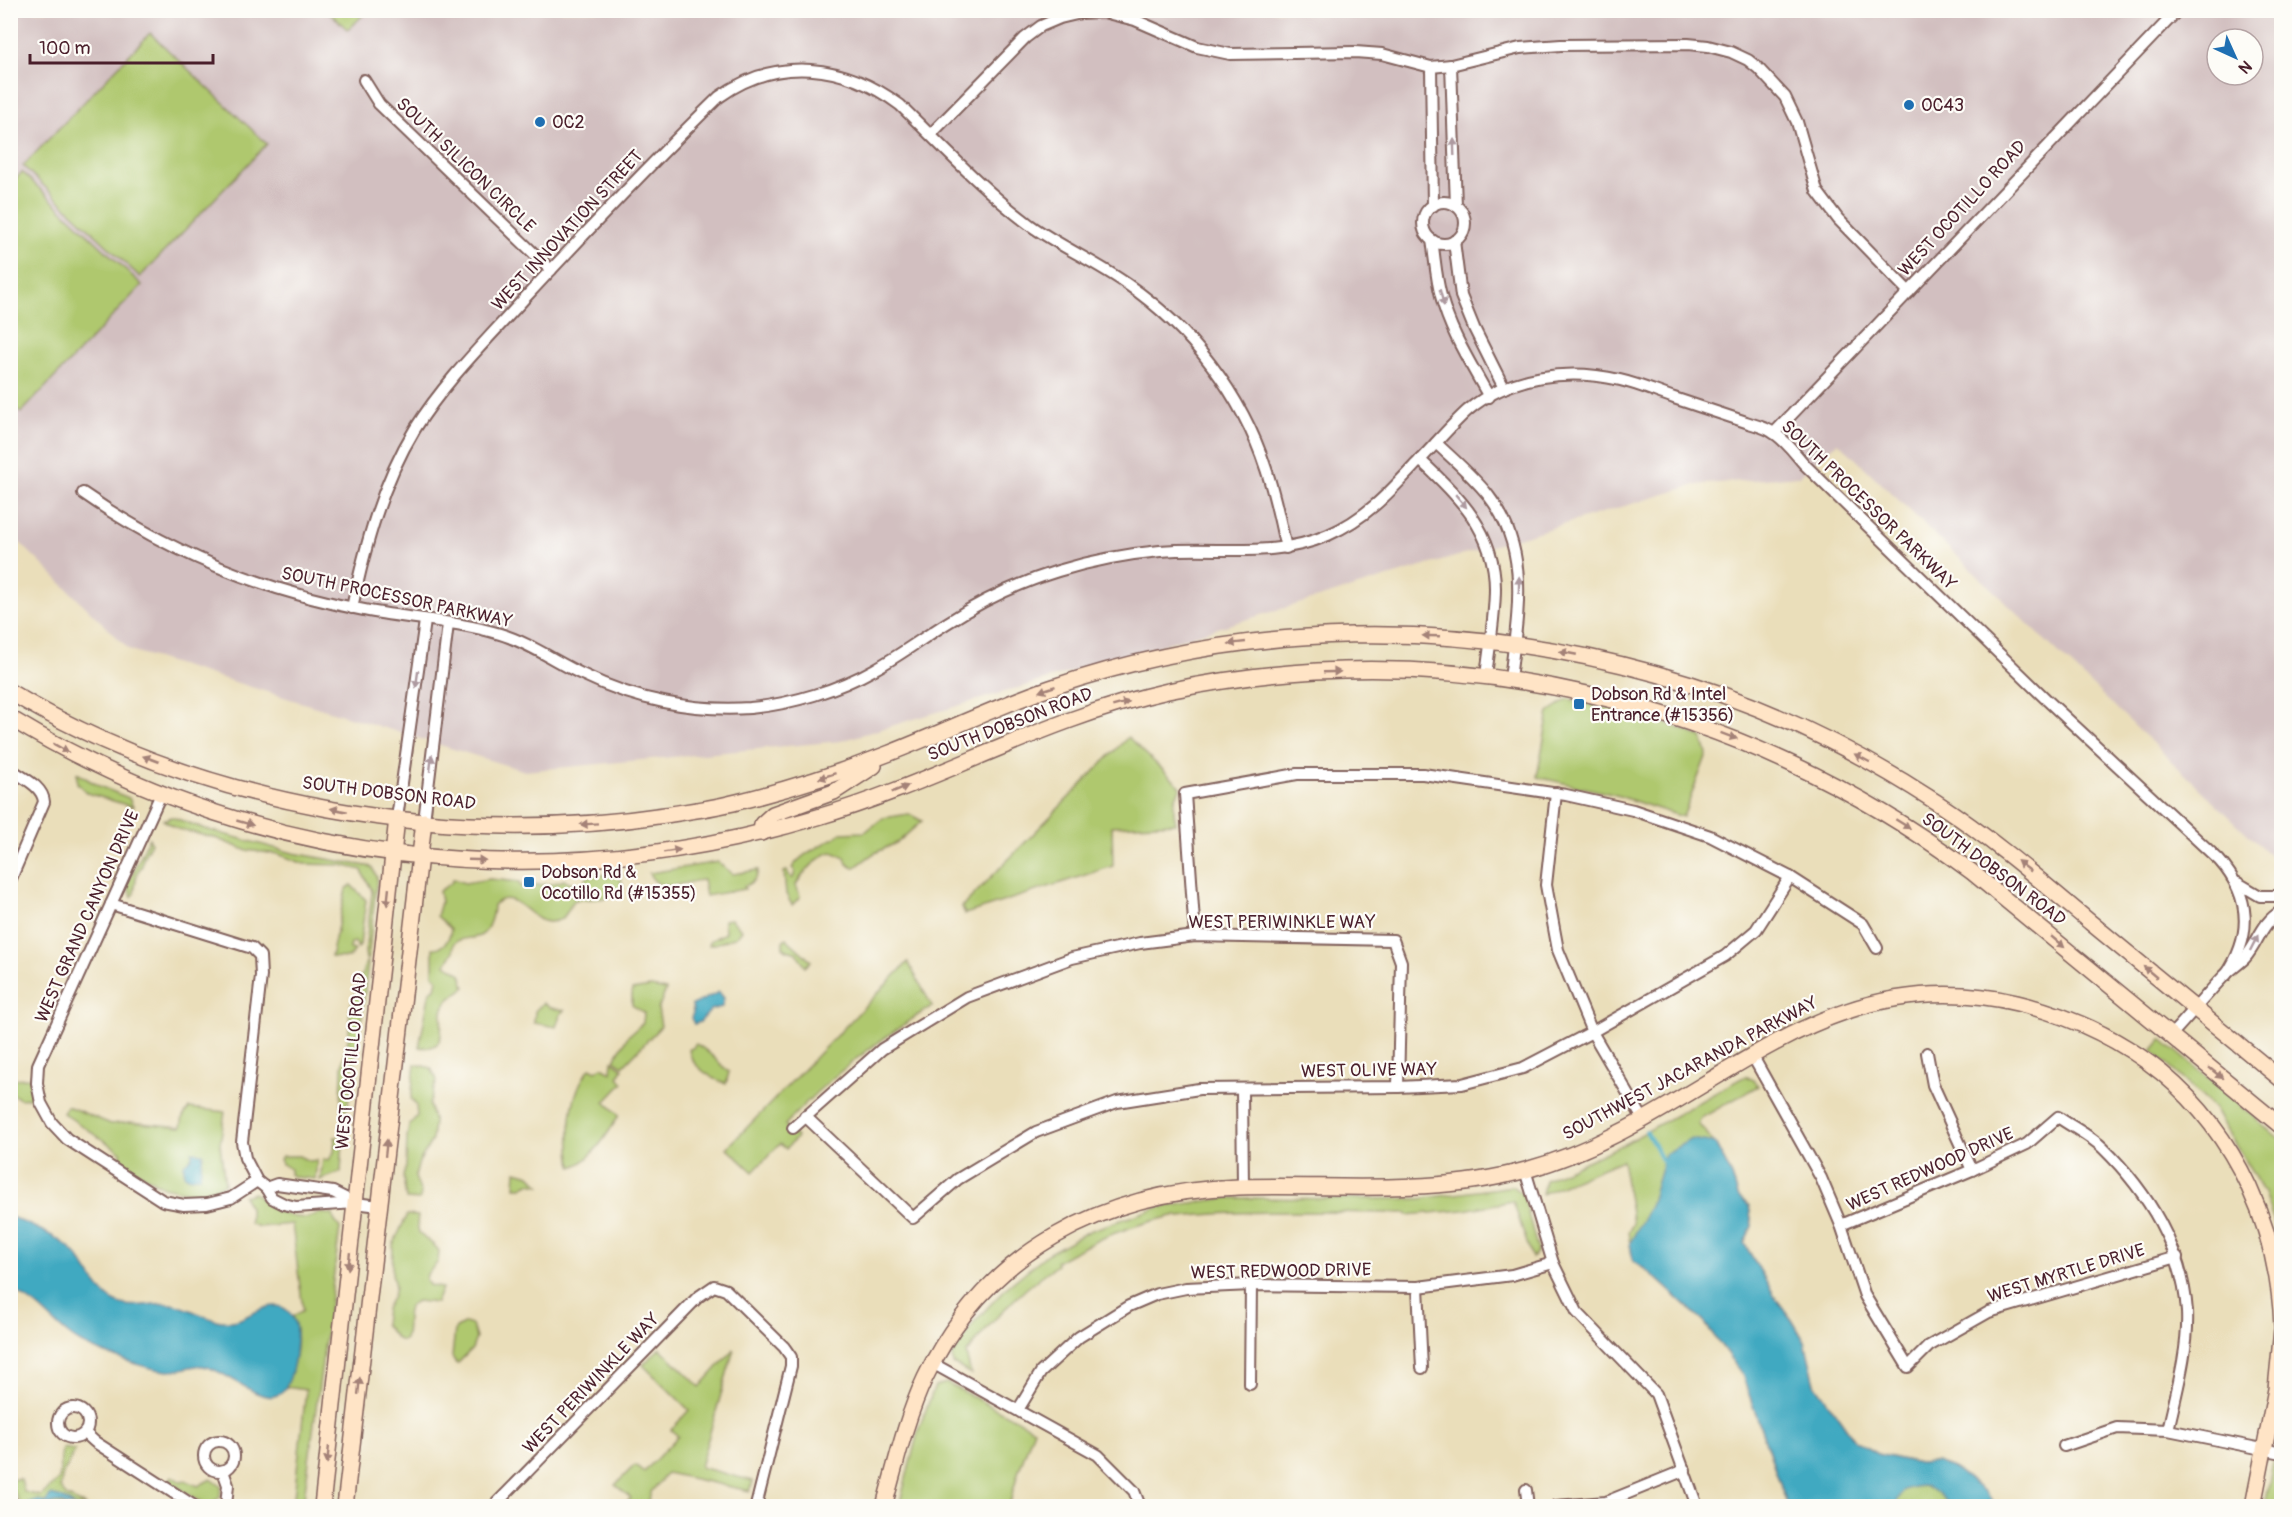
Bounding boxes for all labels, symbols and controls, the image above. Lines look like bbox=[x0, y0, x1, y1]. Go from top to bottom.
scale bar bbox=[30, 27, 213, 65]
north arrow bbox=[2205, 27, 2265, 87]
text: 100 m bbox=[39, 37, 91, 60]
text: N bbox=[2234, 56, 2256, 78]
street label: SOUTH SILICON CIRCLE bbox=[391, 93, 540, 238]
place label: OC43 bbox=[1921, 94, 1964, 117]
marker: OC43 bbox=[1902, 98, 1916, 112]
place label: OC2 bbox=[552, 111, 585, 134]
marker: OC2 bbox=[533, 115, 547, 129]
street label: WEST OCOTILLO ROAD bbox=[1893, 135, 2031, 281]
one-way arrow bbox=[1449, 138, 1459, 157]
street label: WEST INNOVATION STREET bbox=[487, 145, 648, 316]
one-way arrow bbox=[1438, 289, 1447, 307]
street label: SOUTH PROCESSOR PARKWAY bbox=[1776, 415, 1962, 596]
one-way arrow bbox=[1454, 493, 1467, 508]
street label: SOUTH PROCESSOR PARKWAY bbox=[279, 562, 515, 633]
one-way arrow bbox=[1514, 576, 1523, 595]
one-way arrow bbox=[1422, 631, 1441, 640]
one-way arrow bbox=[1227, 638, 1246, 648]
one-way arrow bbox=[1558, 648, 1577, 657]
one-way arrow bbox=[1323, 667, 1342, 676]
one-way arrow bbox=[412, 669, 421, 688]
street label: SOUTH DOBSON ROAD bbox=[924, 682, 1096, 767]
place label: Dobson Rd & Intel Entrance (#15356) bbox=[1591, 683, 1734, 727]
one-way arrow bbox=[1038, 685, 1056, 695]
marker: Dobson Rd & Intel Entrance (#15356) bbox=[1572, 697, 1586, 711]
one-way arrow bbox=[1112, 698, 1130, 708]
one-way arrow bbox=[1720, 732, 1738, 741]
one-way arrow bbox=[53, 743, 70, 753]
one-way arrow bbox=[1853, 753, 1870, 763]
one-way arrow bbox=[142, 754, 160, 764]
one-way arrow bbox=[427, 754, 436, 773]
street label: SOUTH DOBSON ROAD bbox=[301, 771, 477, 816]
one-way arrow bbox=[818, 772, 836, 781]
one-way arrow bbox=[891, 783, 909, 793]
one-way arrow bbox=[330, 805, 349, 814]
street label: WEST GRAND CANYON DRIVE bbox=[30, 806, 145, 1026]
street label: SOUTH DOBSON ROAD bbox=[1917, 808, 2070, 931]
one-way arrow bbox=[1895, 818, 1911, 829]
one-way arrow bbox=[236, 819, 254, 828]
one-way arrow bbox=[580, 819, 599, 829]
one-way arrow bbox=[662, 846, 681, 855]
one-way arrow bbox=[468, 856, 487, 865]
place label: Dobson Rd & Ocotillo Rd (#15355) bbox=[541, 861, 697, 905]
one-way arrow bbox=[2016, 861, 2031, 873]
marker: Dobson Rd & Ocotillo Rd (#15355) bbox=[522, 875, 536, 889]
one-way arrow bbox=[384, 887, 393, 906]
street label: WEST PERIWINKLE WAY bbox=[1188, 911, 1376, 934]
one-way arrow bbox=[2249, 934, 2259, 951]
one-way arrow bbox=[2050, 935, 2065, 948]
one-way arrow bbox=[2142, 965, 2158, 978]
street label: WEST OCOTILLO ROAD bbox=[331, 971, 372, 1151]
street label: SOUTHWEST JACARANDA PARKWAY bbox=[1559, 991, 1822, 1146]
street label: WEST OLIVE WAY bbox=[1301, 1058, 1438, 1083]
one-way arrow bbox=[2208, 1066, 2223, 1079]
street label: WEST REDWOOD DRIVE bbox=[1843, 1122, 2017, 1217]
one-way arrow bbox=[381, 1139, 391, 1158]
street label: WEST MYRTLE DRIVE bbox=[1985, 1239, 2148, 1308]
one-way arrow bbox=[344, 1252, 354, 1271]
street label: WEST REDWOOD DRIVE bbox=[1191, 1258, 1371, 1285]
street label: WEST PERIWINKLE WAY bbox=[518, 1308, 665, 1459]
one-way arrow bbox=[354, 1376, 364, 1395]
one-way arrow bbox=[323, 1445, 332, 1464]

